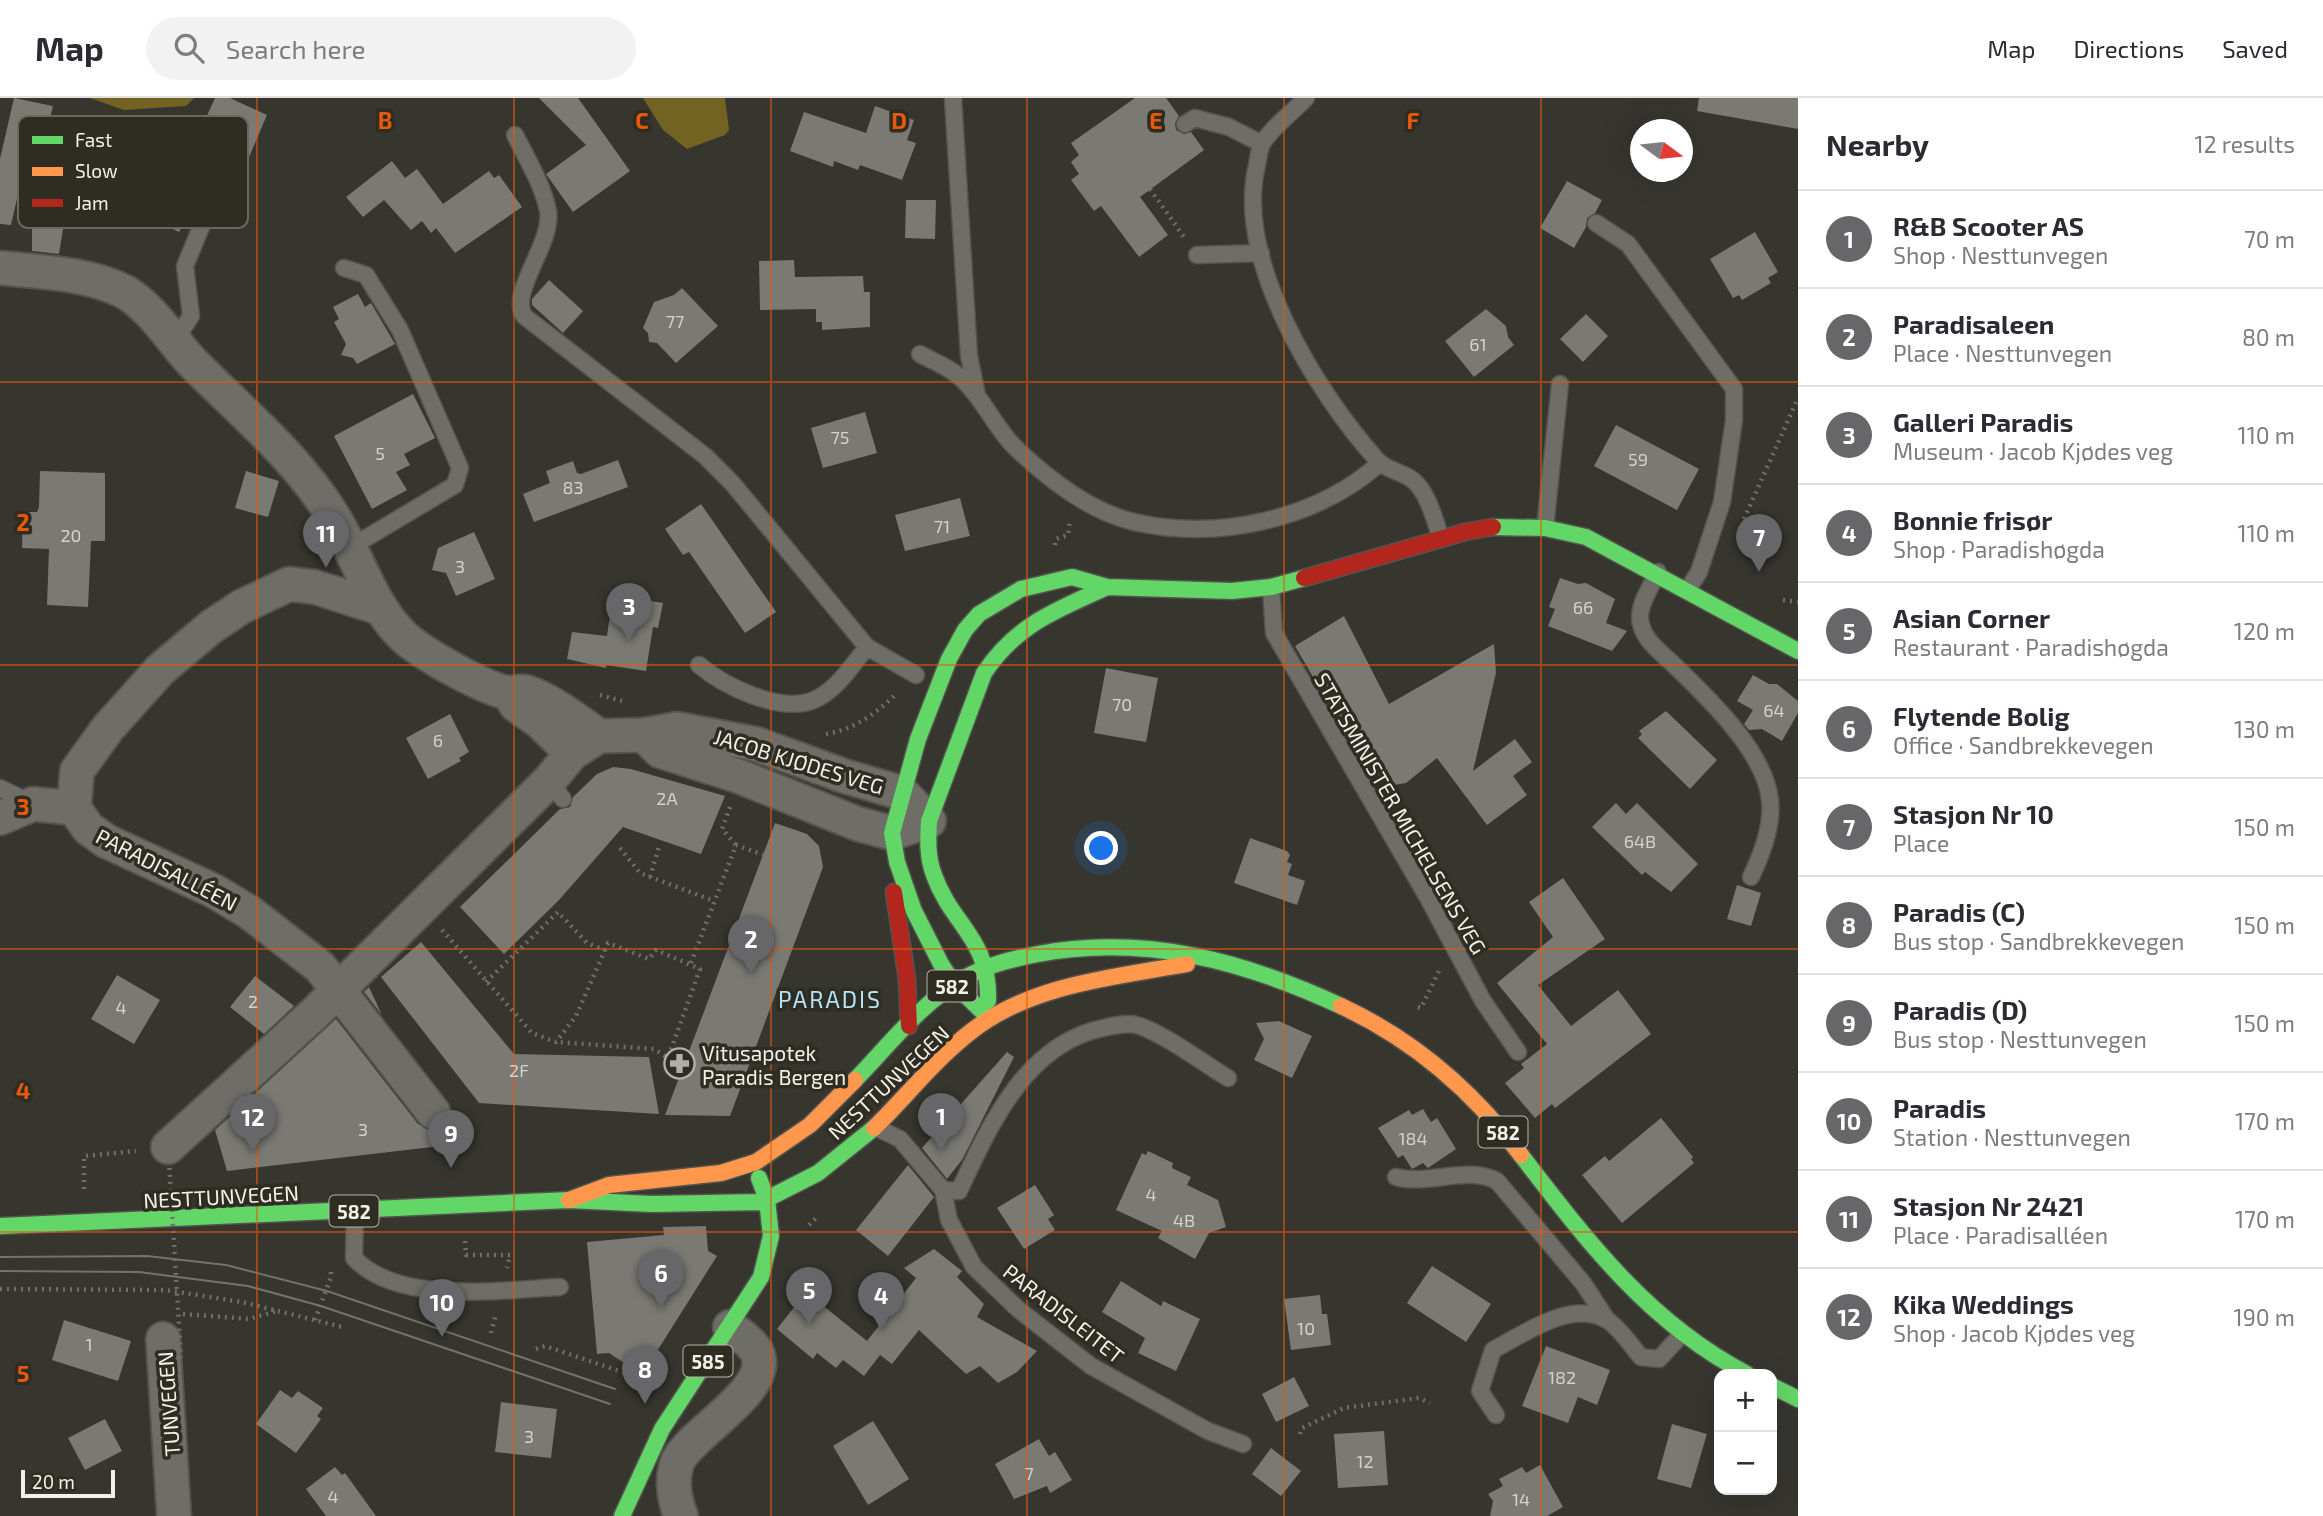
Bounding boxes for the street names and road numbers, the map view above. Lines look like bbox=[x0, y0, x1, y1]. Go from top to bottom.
street label: STATSMINISTER MICHELSENS VEG bbox=[1310, 668, 1492, 958]
street label: JACOB KJØDES VEG bbox=[711, 723, 887, 799]
street label: PARADISALLÉEN bbox=[92, 823, 242, 915]
road number: 582 bbox=[928, 971, 976, 1002]
street label: NESTTUNVEGEN bbox=[823, 1020, 953, 1144]
road number: 582 bbox=[1478, 1116, 1528, 1148]
street label: NESTTUNVEGEN bbox=[143, 1179, 299, 1213]
road number: 582 bbox=[330, 1196, 378, 1226]
street label: PARADISLEITET bbox=[999, 1258, 1129, 1368]
road number: 585 bbox=[684, 1345, 732, 1376]
street label: TUNVEGEN bbox=[152, 1351, 184, 1457]

